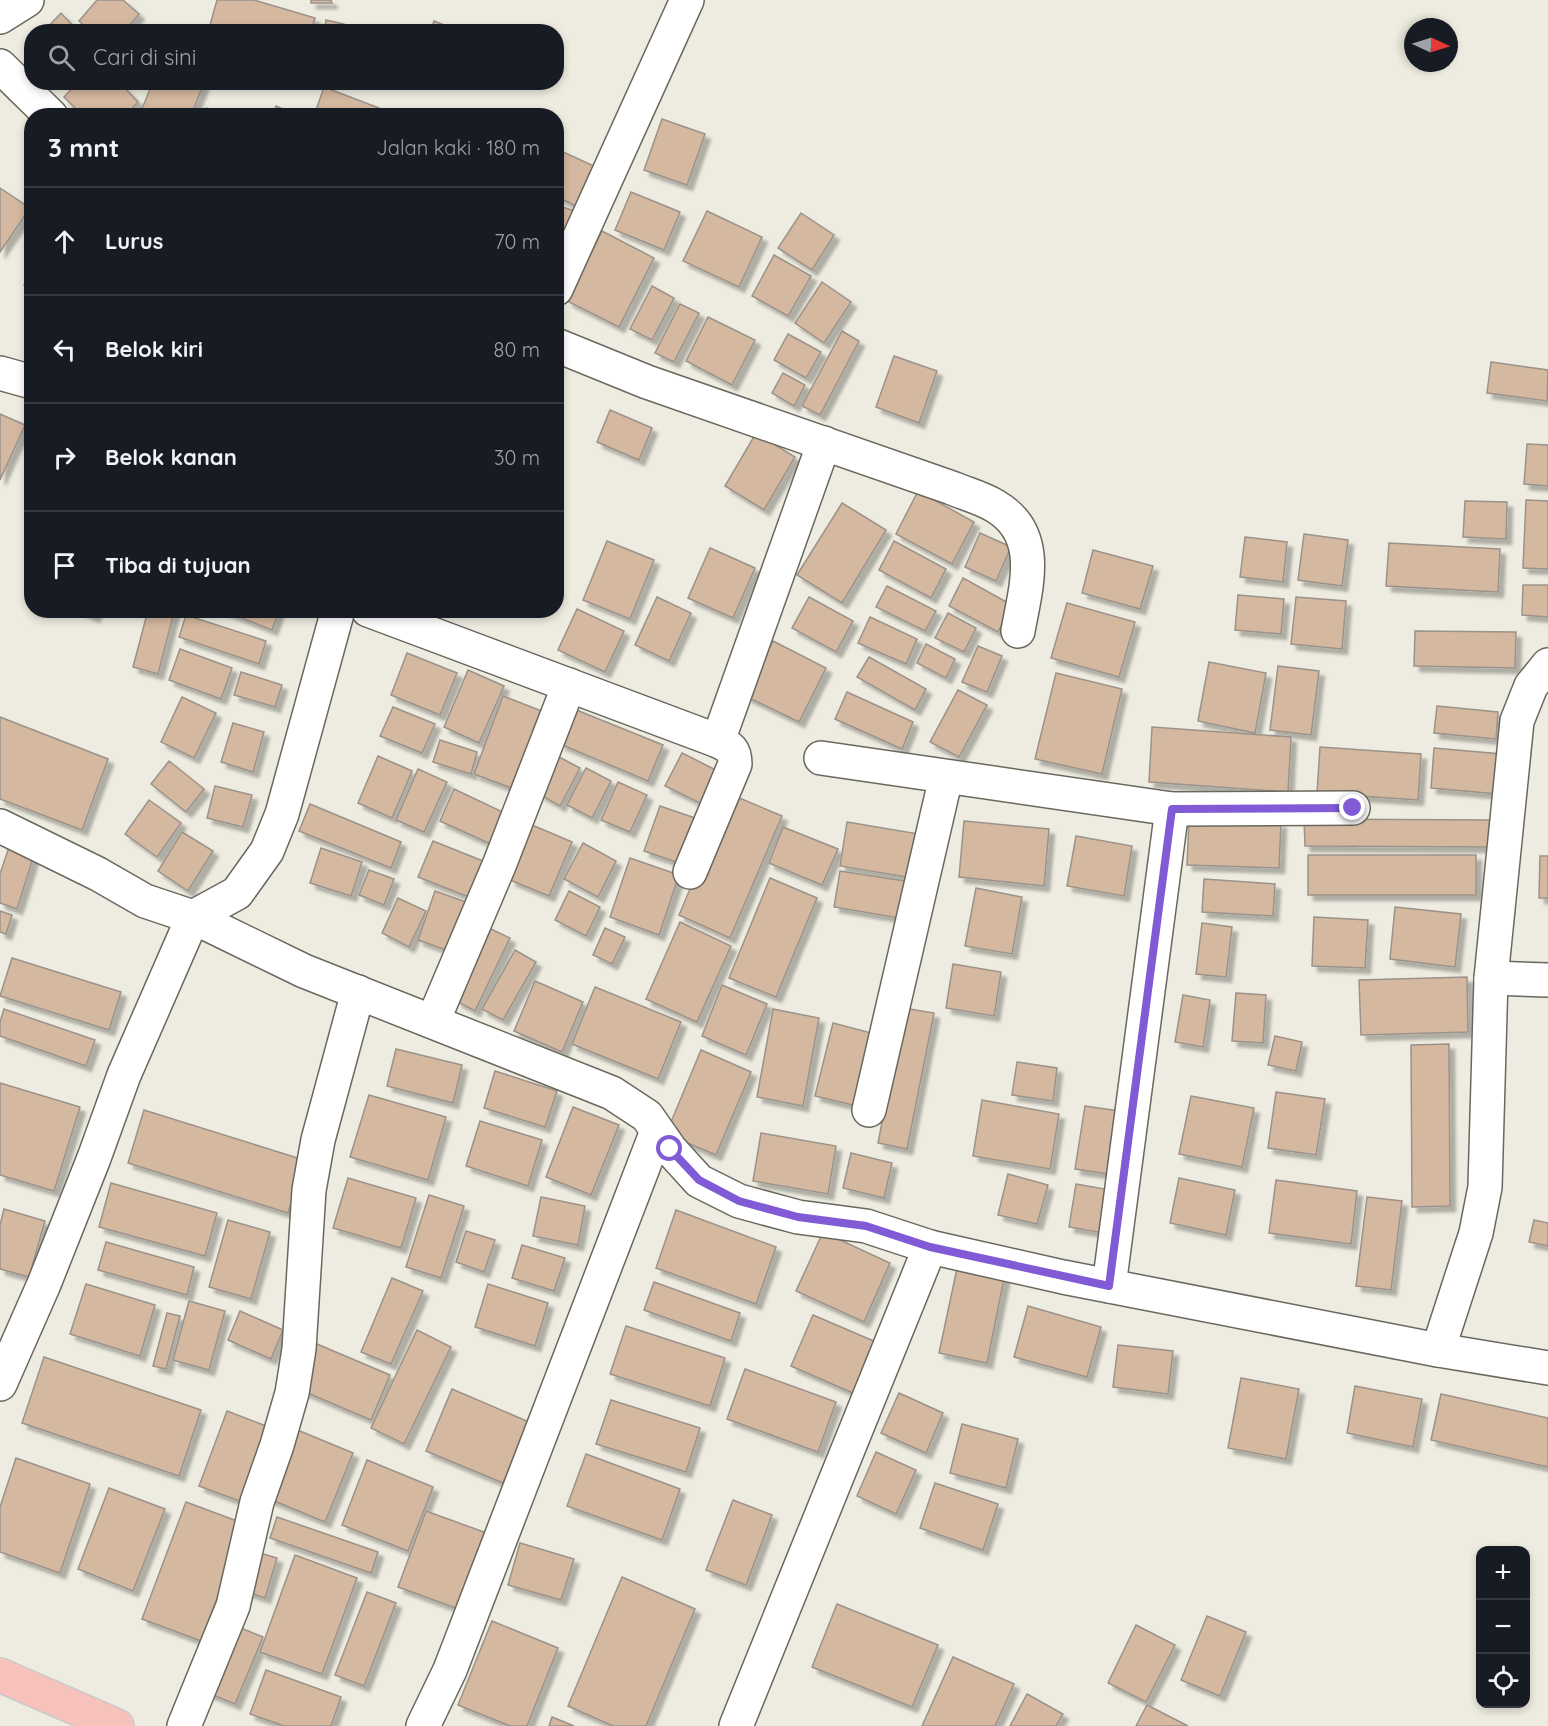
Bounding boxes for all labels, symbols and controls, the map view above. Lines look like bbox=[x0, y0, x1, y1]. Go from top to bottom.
north arrow bbox=[1404, 18, 1458, 72]
search box bbox=[24, 24, 564, 90]
icon: search bbox=[45, 41, 78, 74]
text: Cari di sini bbox=[93, 43, 196, 71]
text: 3 mnt bbox=[48, 131, 119, 164]
text: Jalan kaki · 180 m bbox=[376, 135, 540, 160]
icon: ahead bbox=[48, 225, 81, 258]
text: Lurus bbox=[105, 227, 163, 255]
text: 70 m bbox=[494, 229, 540, 254]
icon: left bbox=[48, 333, 81, 366]
text: Belok kiri bbox=[105, 335, 203, 363]
text: 80 m bbox=[494, 337, 540, 362]
icon: right bbox=[48, 441, 81, 474]
text: Belok kanan bbox=[105, 443, 237, 471]
text: 30 m bbox=[494, 445, 540, 470]
icon: arrive bbox=[48, 549, 81, 582]
text: Tiba di tujuan bbox=[105, 551, 251, 579]
route end bbox=[1339, 794, 1365, 820]
route start bbox=[656, 1135, 682, 1161]
map controls bbox=[1476, 1546, 1530, 1708]
button: + bbox=[1476, 1546, 1530, 1600]
button: − bbox=[1476, 1600, 1530, 1654]
button: locate bbox=[1476, 1654, 1530, 1708]

